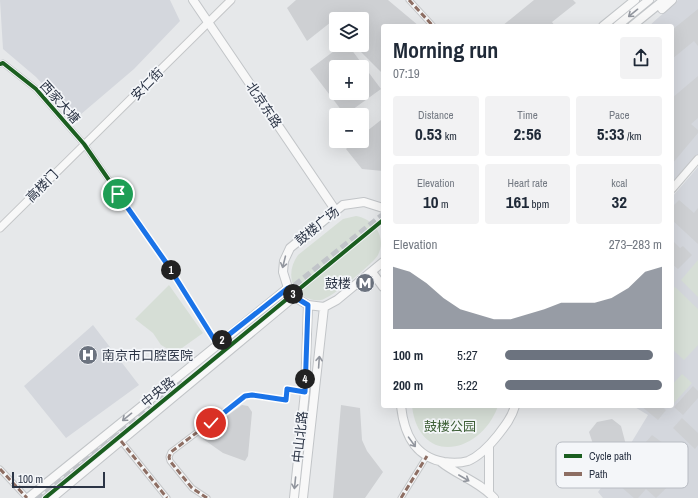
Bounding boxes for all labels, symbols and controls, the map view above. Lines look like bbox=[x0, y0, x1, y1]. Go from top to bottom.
one-way arrow bbox=[627, 9, 638, 17]
map controls bbox=[329, 12, 369, 148]
button: layers bbox=[329, 12, 369, 52]
text: Morning run bbox=[393, 35, 498, 65]
button: share bbox=[620, 37, 662, 79]
button: + bbox=[329, 60, 369, 100]
street label: 安仁街 bbox=[127, 64, 167, 104]
text: 07:19 bbox=[393, 65, 420, 82]
street label: 西家大塘 bbox=[36, 77, 84, 127]
street label: 北京东路 bbox=[242, 79, 286, 131]
button: − bbox=[329, 108, 369, 148]
text: Distance bbox=[418, 108, 454, 122]
text: Time bbox=[517, 108, 538, 122]
text: Pace bbox=[609, 108, 629, 122]
text: 0.53 bbox=[415, 122, 442, 145]
text: 2:56 bbox=[514, 122, 541, 145]
text: 5:33 bbox=[597, 122, 625, 145]
text: km bbox=[442, 129, 457, 143]
text: /km bbox=[625, 129, 642, 143]
street label: 高楼门 bbox=[22, 166, 62, 206]
text: Elevation bbox=[417, 176, 455, 190]
text: Heart rate bbox=[507, 176, 548, 190]
text: kcal bbox=[611, 176, 627, 190]
pin bbox=[101, 177, 135, 211]
icon: arrive bbox=[107, 183, 129, 205]
text: 10 bbox=[423, 190, 439, 213]
text: 161 bbox=[506, 190, 529, 213]
text: 32 bbox=[611, 190, 627, 213]
text: m bbox=[439, 197, 449, 211]
text: bpm bbox=[529, 197, 549, 211]
street label: 鼓楼广场 bbox=[291, 203, 343, 249]
text: Elevation bbox=[393, 236, 437, 253]
text: 273–283 m bbox=[609, 236, 662, 253]
one-way arrow bbox=[280, 255, 288, 268]
pin: 1 bbox=[161, 260, 181, 280]
text: 1 bbox=[168, 263, 174, 277]
metro station icon: 鼓楼 bbox=[354, 272, 376, 294]
place label: 鼓楼 bbox=[325, 275, 351, 292]
pin: 3 bbox=[283, 284, 303, 304]
text: 3 bbox=[290, 287, 296, 301]
pin: 2 bbox=[212, 330, 232, 350]
text: 2 bbox=[219, 333, 225, 347]
hospital icon: 南京市口腔医院 bbox=[77, 344, 99, 366]
place label: 南京市口腔医院 bbox=[102, 347, 193, 364]
text: 100 m bbox=[393, 347, 423, 364]
text: 5:27 bbox=[457, 347, 478, 364]
one-way arrow bbox=[315, 356, 322, 369]
pin: 4 bbox=[295, 369, 315, 389]
text: 4 bbox=[302, 372, 308, 386]
street label: 中央路 bbox=[137, 373, 179, 411]
text: 200 m bbox=[393, 377, 423, 394]
text: 5:22 bbox=[457, 377, 478, 394]
pin bbox=[194, 406, 228, 440]
street label: 中山北路 bbox=[289, 410, 311, 464]
icon: check bbox=[200, 412, 222, 434]
one-way arrow bbox=[121, 413, 132, 422]
park label: 鼓楼公园 bbox=[424, 418, 476, 435]
one-way arrow bbox=[408, 437, 417, 448]
legend bbox=[556, 442, 688, 488]
text: Cycle path bbox=[589, 449, 632, 463]
text: Path bbox=[589, 467, 608, 481]
scale bar bbox=[12, 470, 105, 489]
text: 100 m bbox=[18, 472, 43, 486]
one-way arrow bbox=[458, 474, 470, 482]
one-way arrow bbox=[292, 476, 299, 489]

